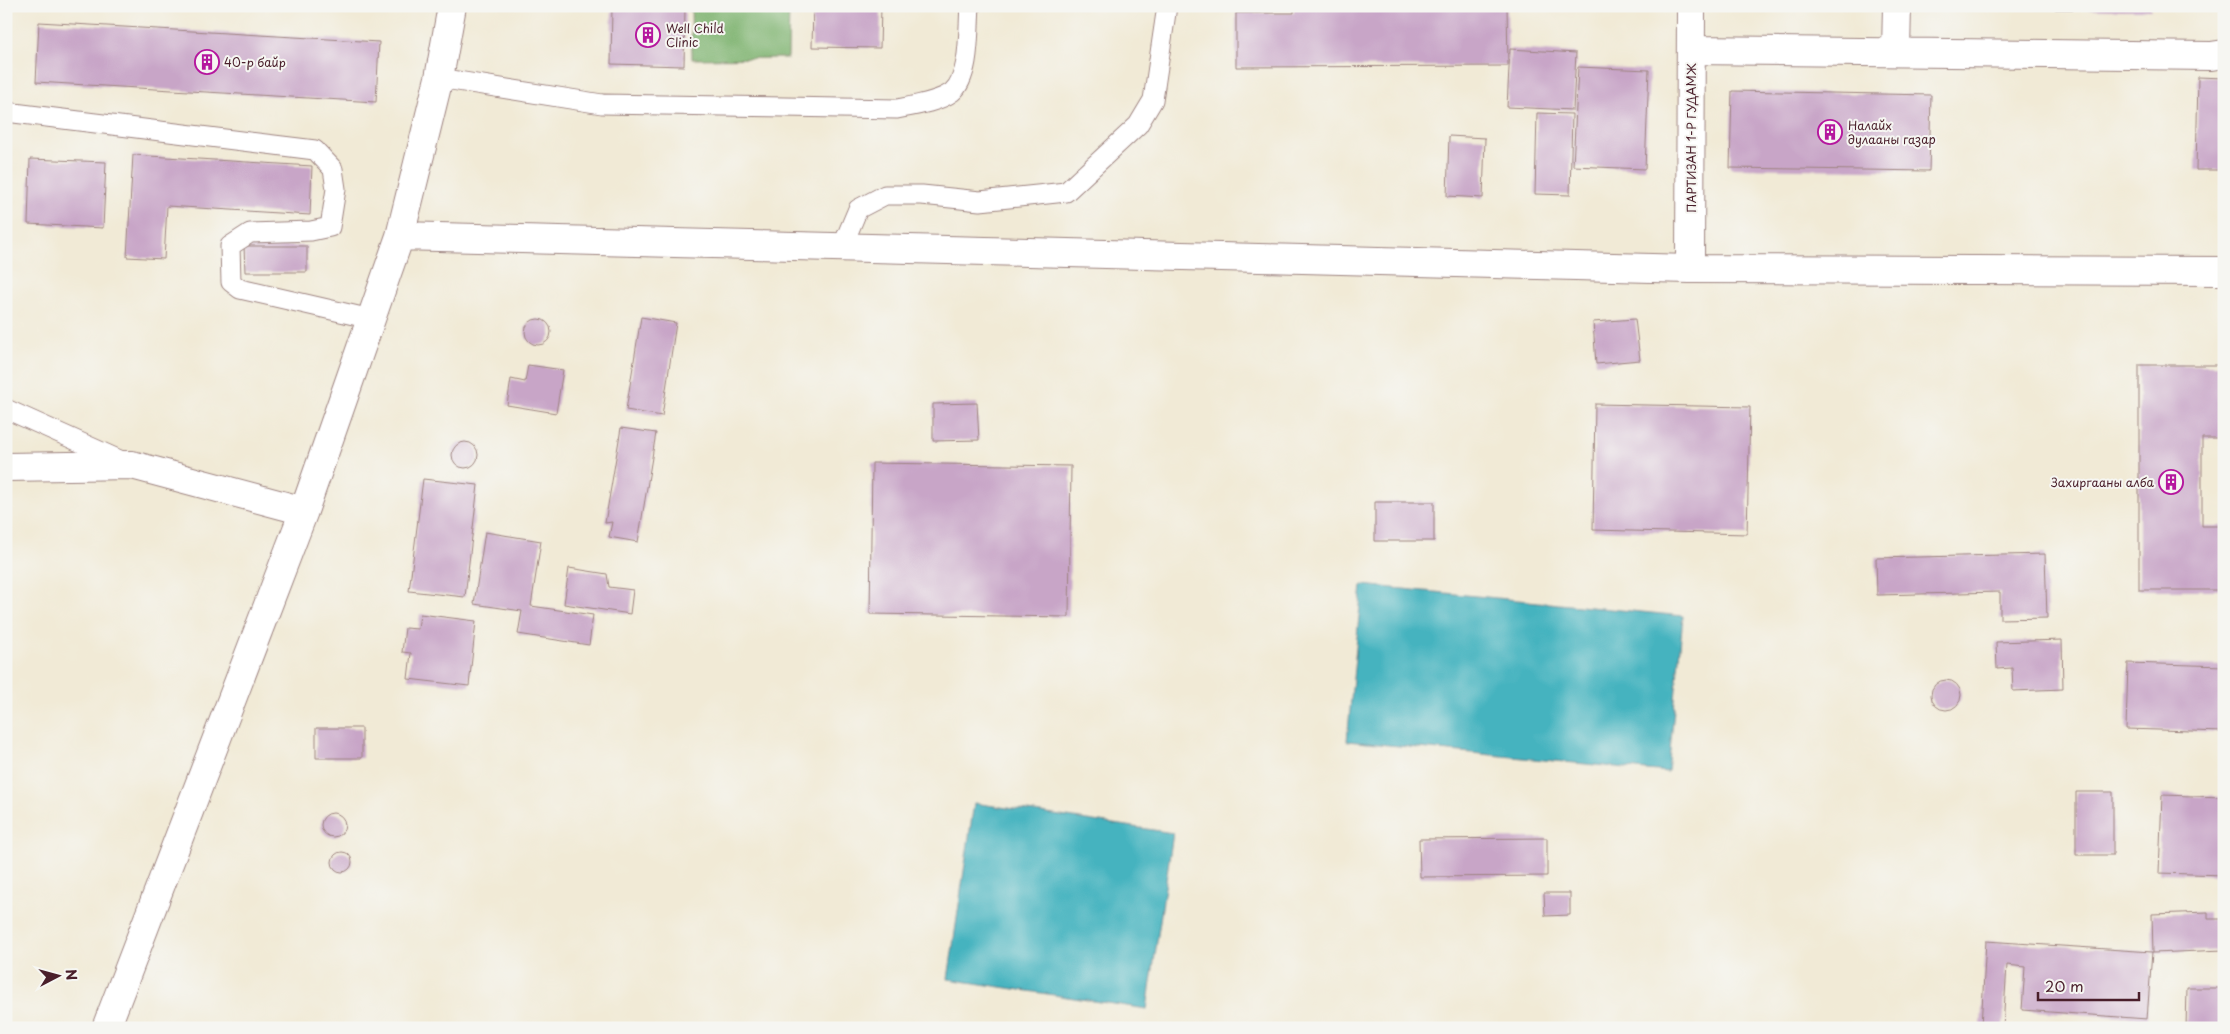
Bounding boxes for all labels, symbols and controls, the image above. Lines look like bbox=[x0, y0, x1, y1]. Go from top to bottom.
place label: Well Child Clinic bbox=[666, 19, 724, 51]
building icon: Well Child Clinic bbox=[635, 22, 661, 48]
building icon: 40-р байр bbox=[194, 49, 220, 75]
place label: 40-р байр bbox=[224, 53, 286, 71]
street label: ПАРТИЗАН 1-Р ГУДАМЖ bbox=[1682, 63, 1700, 213]
place label: Налайх дулааны газар bbox=[1848, 116, 1936, 148]
building icon: Налайх дулааны газар bbox=[1817, 119, 1843, 145]
building icon: Захиргааны алба bbox=[2158, 469, 2184, 495]
place label: Захиргааны алба bbox=[2051, 473, 2155, 491]
north arrow bbox=[32, 952, 82, 1002]
text: N bbox=[60, 968, 82, 981]
scale bar bbox=[2038, 969, 2139, 1001]
text: 20 m bbox=[2045, 974, 2084, 997]

